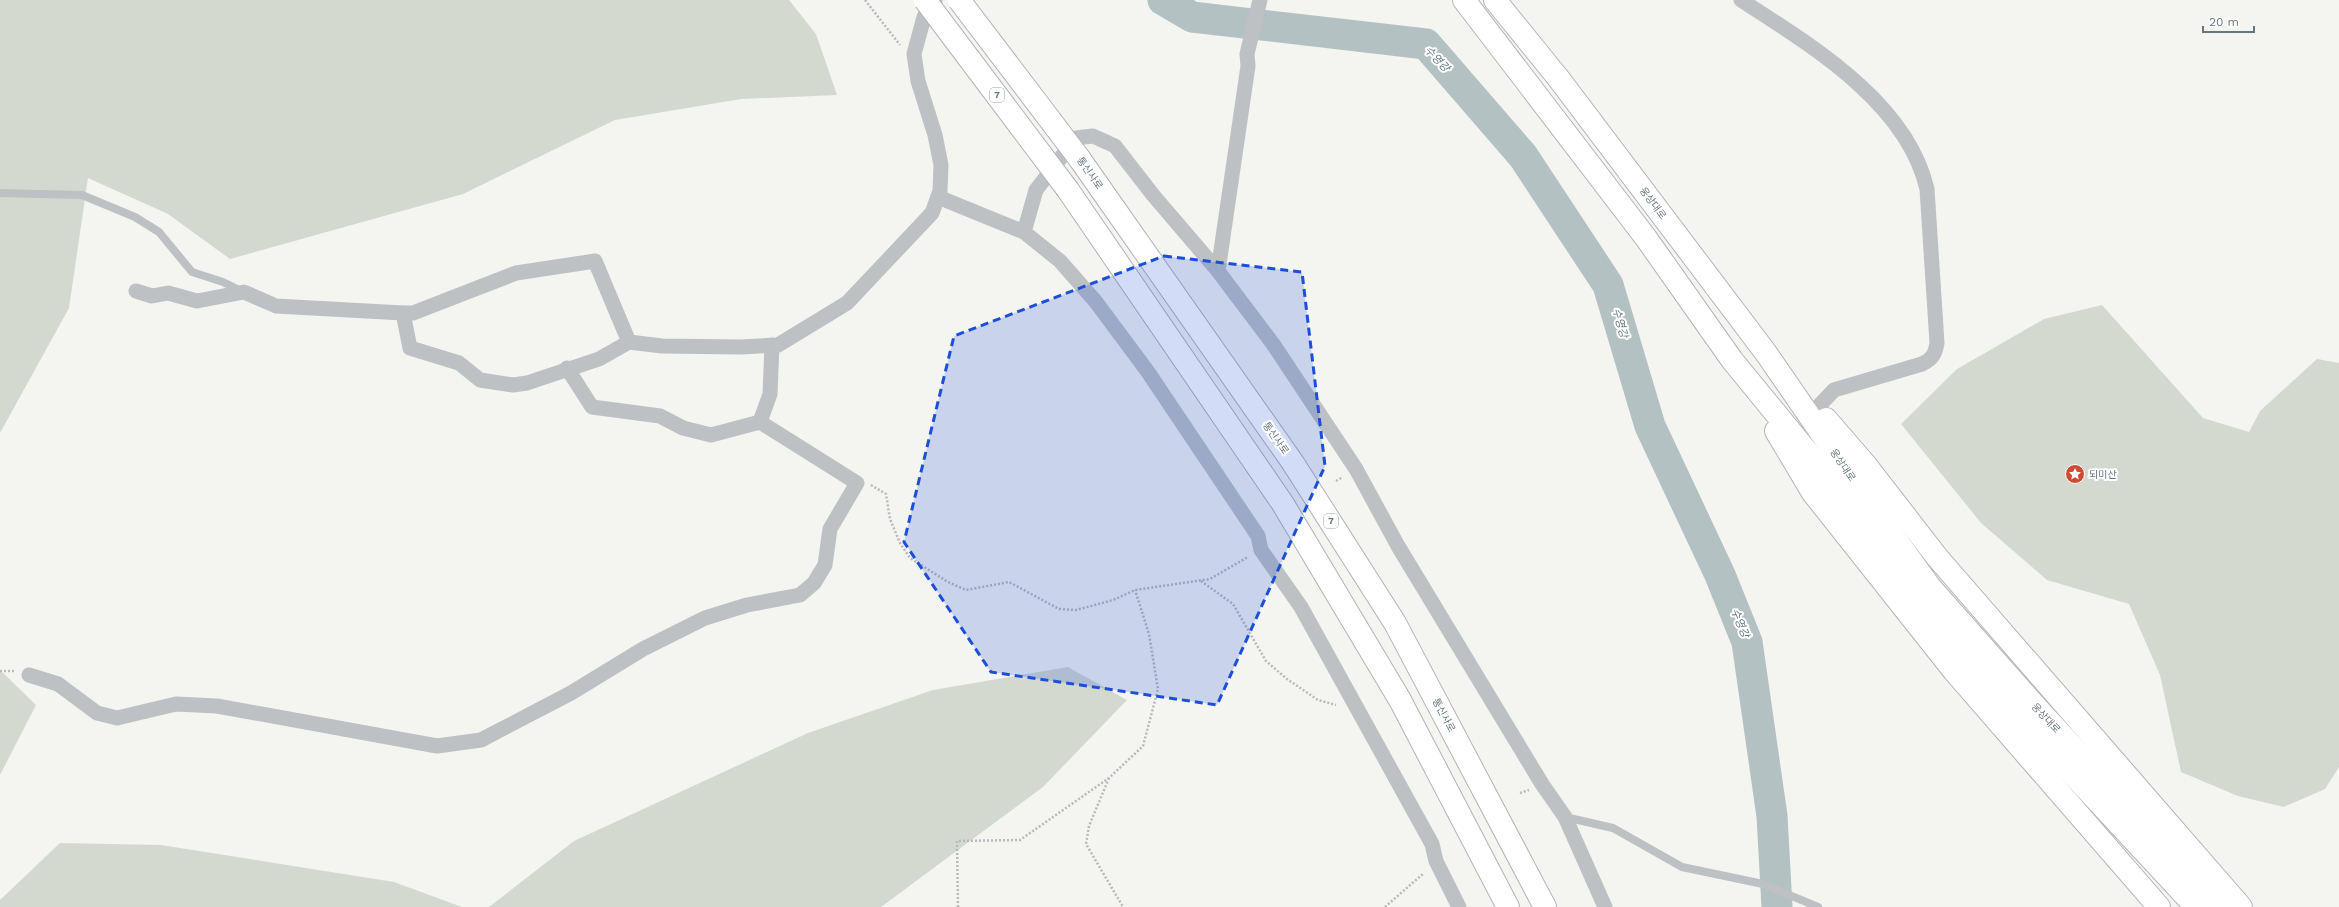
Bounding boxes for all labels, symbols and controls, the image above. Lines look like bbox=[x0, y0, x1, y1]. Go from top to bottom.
scale bar bbox=[2203, 8, 2254, 34]
text: 20 m bbox=[2209, 15, 2239, 29]
water label: 수영강 bbox=[1422, 43, 1453, 76]
road number: 7 bbox=[990, 88, 1004, 102]
street label: 통신사로 bbox=[1075, 155, 1105, 191]
street label: 웅상대로 bbox=[1638, 185, 1668, 221]
water label: 수영강 bbox=[1610, 307, 1631, 341]
street label: 통신사로 bbox=[1261, 420, 1291, 456]
street label: 웅상대로 bbox=[1828, 447, 1858, 483]
place icon: 되미산 bbox=[2064, 463, 2086, 485]
place label: 되미산 bbox=[2089, 469, 2117, 480]
road number: 7 bbox=[1324, 514, 1338, 528]
water label: 수영강 bbox=[1728, 606, 1752, 641]
street label: 통신사로 bbox=[1431, 696, 1457, 734]
street label: 웅상대로 bbox=[2029, 701, 2063, 735]

